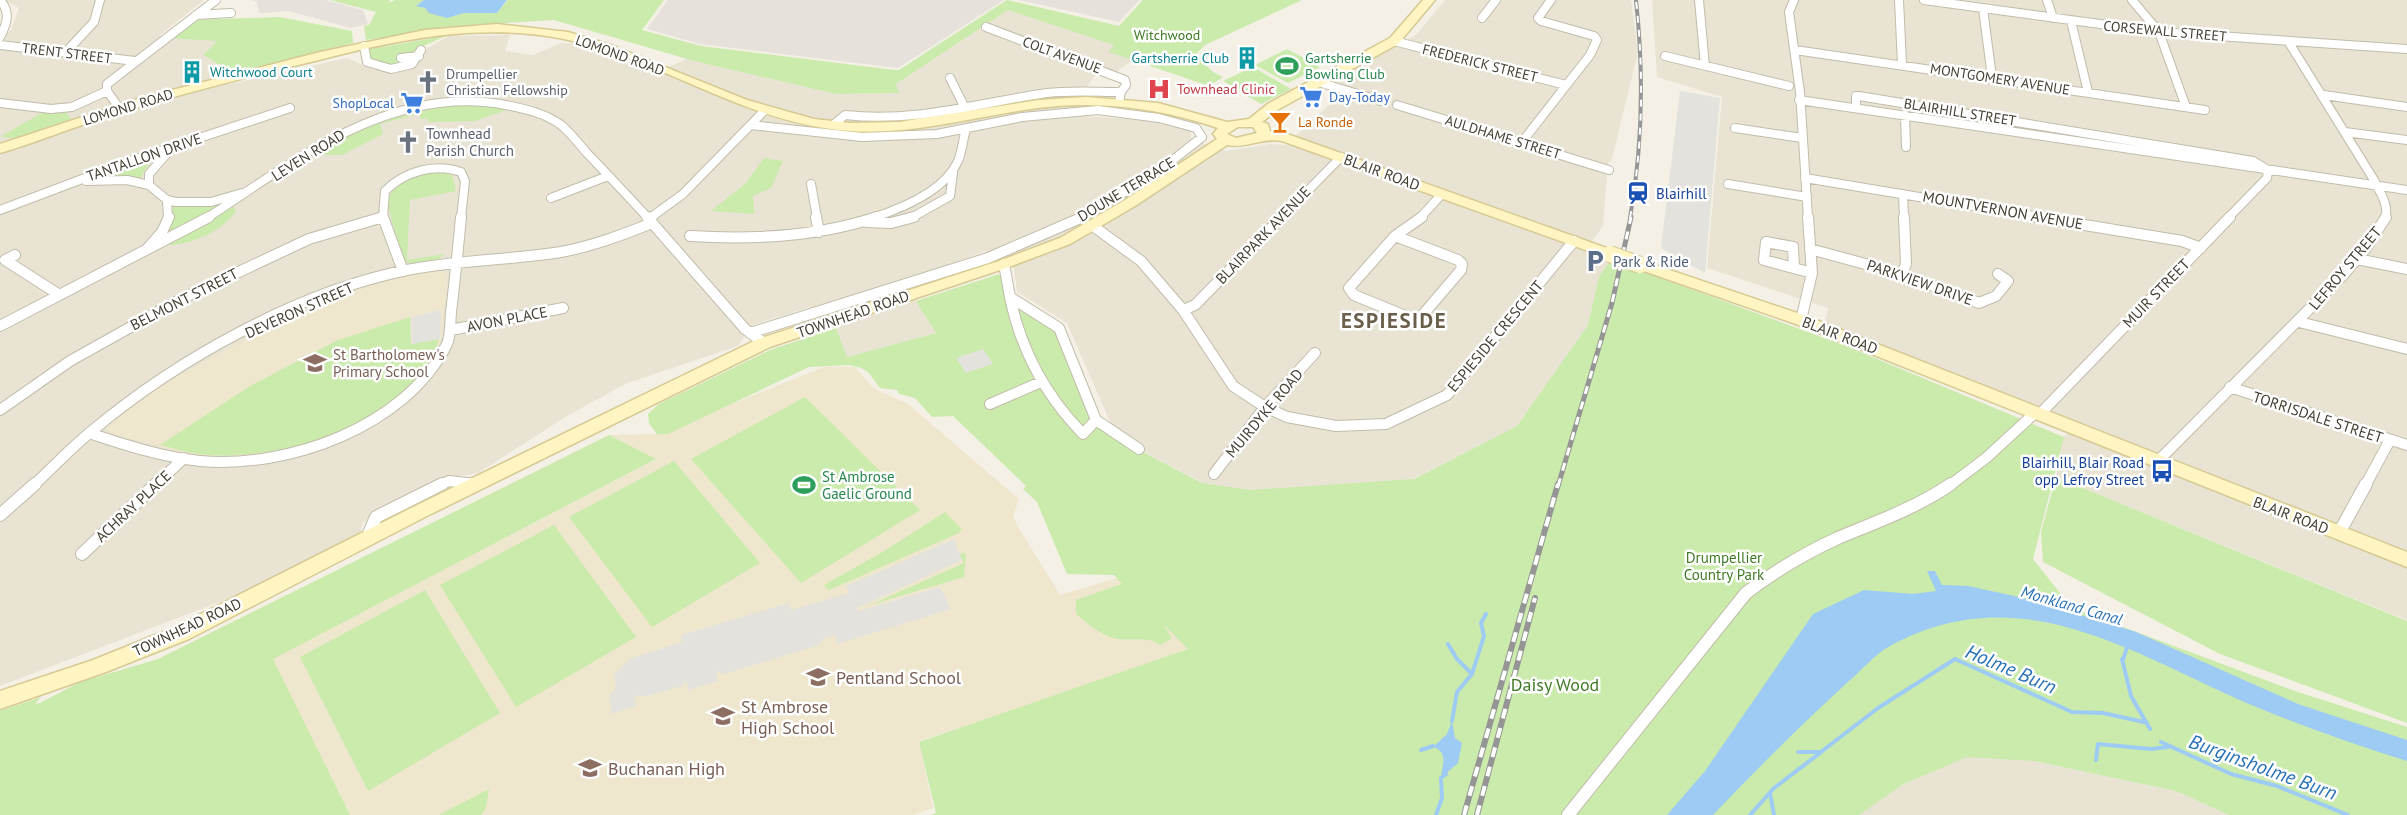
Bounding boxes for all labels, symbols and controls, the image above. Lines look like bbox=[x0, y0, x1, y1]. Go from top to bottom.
street label: CORSEWALL STREET bbox=[2103, 17, 2228, 45]
park label: Witchwood bbox=[1134, 26, 1200, 44]
street label: LOMOND ROAD bbox=[573, 31, 667, 79]
street label: COLT AVENUE bbox=[1020, 32, 1104, 78]
street label: TRENT STREET bbox=[21, 39, 113, 67]
street label: FREDERICK STREET bbox=[1420, 40, 1540, 86]
building icon: Gartsherrie Club bbox=[1234, 45, 1260, 71]
place label: Gartsherrie Club bbox=[1132, 49, 1229, 67]
place label: Gartsherrie Bowling Club bbox=[1305, 49, 1385, 83]
sports icon: Gartsherrie Bowling Club bbox=[1274, 53, 1300, 79]
building icon: Witchwood Court bbox=[179, 59, 205, 85]
street label: MONTGOMERY AVENUE bbox=[1929, 59, 2071, 99]
place label: Witchwood Court bbox=[210, 63, 313, 81]
place label: Drumpellier Christian Fellowship bbox=[446, 65, 568, 99]
church icon: Drumpellier Christian Fellowship bbox=[415, 69, 441, 95]
hospital icon: Townhead Clinic bbox=[1146, 76, 1172, 102]
place label: Townhead Clinic bbox=[1177, 80, 1275, 98]
supermarket icon: Day-Today bbox=[1298, 84, 1324, 110]
street label: LOMOND ROAD bbox=[81, 85, 175, 129]
place label: Day-Today bbox=[1329, 88, 1390, 106]
supermarket icon: ShopLocal bbox=[399, 90, 425, 116]
place label: ShopLocal bbox=[333, 94, 394, 112]
street label: BLAIRHILL STREET bbox=[1903, 94, 2018, 130]
bar icon: La Ronde bbox=[1267, 109, 1293, 135]
street label: AULDHAME STREET bbox=[1443, 111, 1563, 163]
place label: La Ronde bbox=[1298, 113, 1353, 131]
place label: Townhead Parish Church bbox=[426, 124, 514, 160]
street label: LEVEN ROAD bbox=[268, 125, 348, 185]
street label: TANTALLON DRIVE bbox=[84, 128, 204, 186]
church icon: Townhead Parish Church bbox=[395, 129, 421, 155]
street label: BLAIR ROAD bbox=[1341, 149, 1423, 195]
street label: DOUNE TERRACE bbox=[1074, 152, 1178, 226]
station icon: Blairhill bbox=[1625, 180, 1651, 206]
street label: BLAIRPARK AVENUE bbox=[1211, 182, 1315, 288]
place label: Blairhill bbox=[1656, 184, 1707, 203]
street label: MOUNTVERNON AVENUE bbox=[1921, 187, 2085, 233]
street label: LEFROY STREET bbox=[2305, 222, 2386, 314]
parking icon: Park & Ride bbox=[1582, 248, 1608, 274]
place label: Park & Ride bbox=[1613, 252, 1689, 271]
street label: MUIR STREET bbox=[2118, 254, 2194, 331]
street label: PARKVIEW DRIVE bbox=[1864, 255, 1976, 309]
street label: BELMONT STREET bbox=[127, 263, 242, 334]
street label: ESPIESIDE CRESCENT bbox=[1443, 276, 1548, 396]
street label: DEVERON STREET bbox=[242, 277, 357, 342]
street label: TOWNHEAD ROAD bbox=[794, 286, 912, 342]
street label: AVON PLACE bbox=[465, 302, 549, 336]
district label: ESPIESIDE bbox=[1341, 307, 1447, 334]
street label: BLAIR ROAD bbox=[1800, 312, 1880, 358]
place label: St Bartholomew's Primary School bbox=[333, 345, 445, 381]
school or university icon: St Bartholomew's Primary School bbox=[302, 350, 328, 376]
street label: MUIRDYKE ROAD bbox=[1221, 365, 1307, 461]
street label: TORRISDALE STREET bbox=[2251, 387, 2386, 447]
place label: Blairhill, Blair Road opp Lefroy Street bbox=[2022, 453, 2144, 489]
bus stop icon: Blairhill, Blair Road opp Lefroy Street bbox=[2149, 458, 2175, 484]
street label: ACHRAY PLACE bbox=[91, 466, 175, 546]
place label: St Ambrose Gaelic Ground bbox=[822, 467, 912, 503]
sports icon: St Ambrose Gaelic Ground bbox=[791, 472, 817, 498]
street label: BLAIR ROAD bbox=[2251, 492, 2331, 538]
park label: Drumpellier Country Park bbox=[1684, 548, 1765, 584]
water label: Monkland Canal bbox=[2019, 581, 2126, 629]
street label: TOWNHEAD ROAD bbox=[130, 594, 244, 660]
water label: Holme Burn bbox=[1962, 638, 2060, 700]
school or university icon: Pentland School bbox=[805, 664, 831, 690]
place label: Pentland School bbox=[836, 666, 962, 689]
park label: Daisy Wood bbox=[1511, 673, 1599, 696]
place label: St Ambrose High School bbox=[741, 695, 835, 739]
school or university icon: St Ambrose High School bbox=[710, 703, 736, 729]
water label: Burginsholme Burn bbox=[2185, 728, 2341, 806]
school or university icon: Buchanan High bbox=[577, 755, 603, 781]
place label: Buchanan High bbox=[608, 757, 725, 780]

